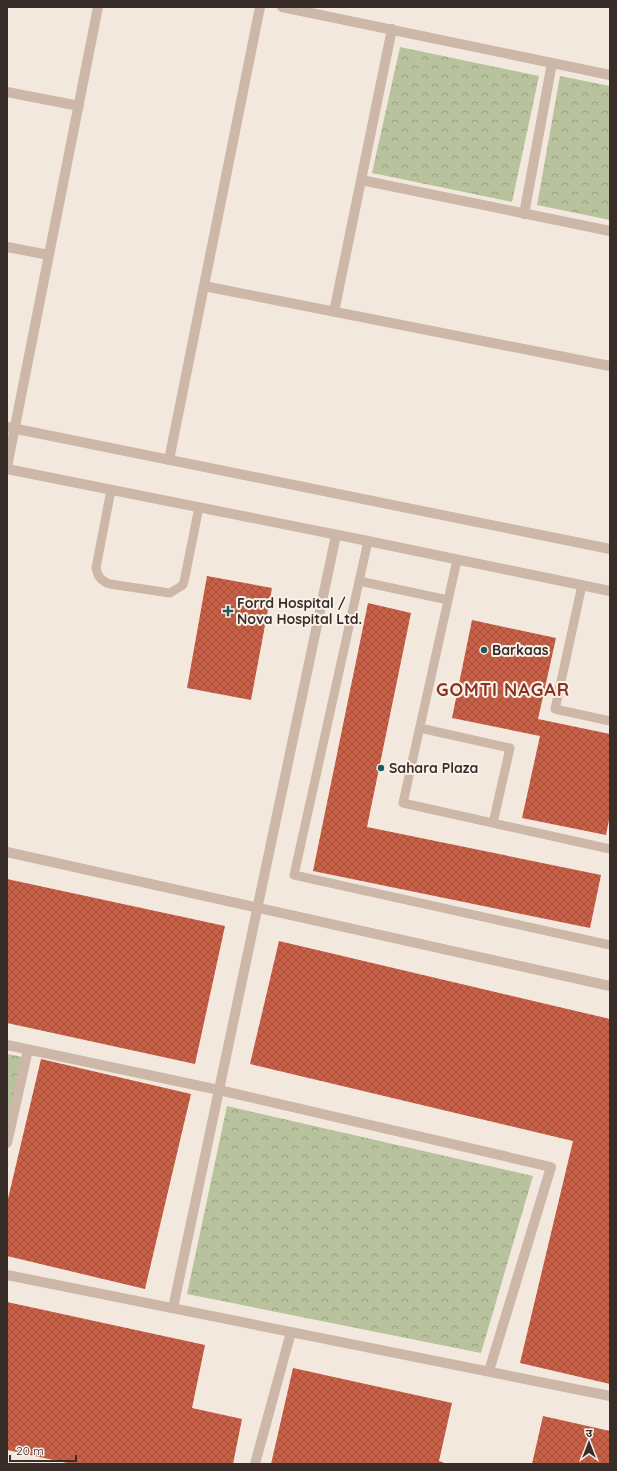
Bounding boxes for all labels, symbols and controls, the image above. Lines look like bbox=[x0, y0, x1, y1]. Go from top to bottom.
place label: Forrd Hospital / Nova Hospital Ltd. bbox=[237, 594, 362, 628]
marker: Forrd Hospital / Nova Hospital Ltd. bbox=[222, 605, 234, 617]
place label: Barkaas bbox=[492, 641, 549, 659]
marker: Barkaas bbox=[479, 645, 489, 655]
district label: GOMTI NAGAR bbox=[436, 678, 570, 701]
place label: Sahara Plaza bbox=[389, 759, 478, 777]
marker: Sahara Plaza bbox=[376, 763, 386, 773]
north arrow bbox=[569, 1423, 609, 1463]
text: उ bbox=[586, 1426, 593, 1440]
scale bar bbox=[10, 1437, 76, 1463]
text: 20 m bbox=[16, 1443, 44, 1458]

